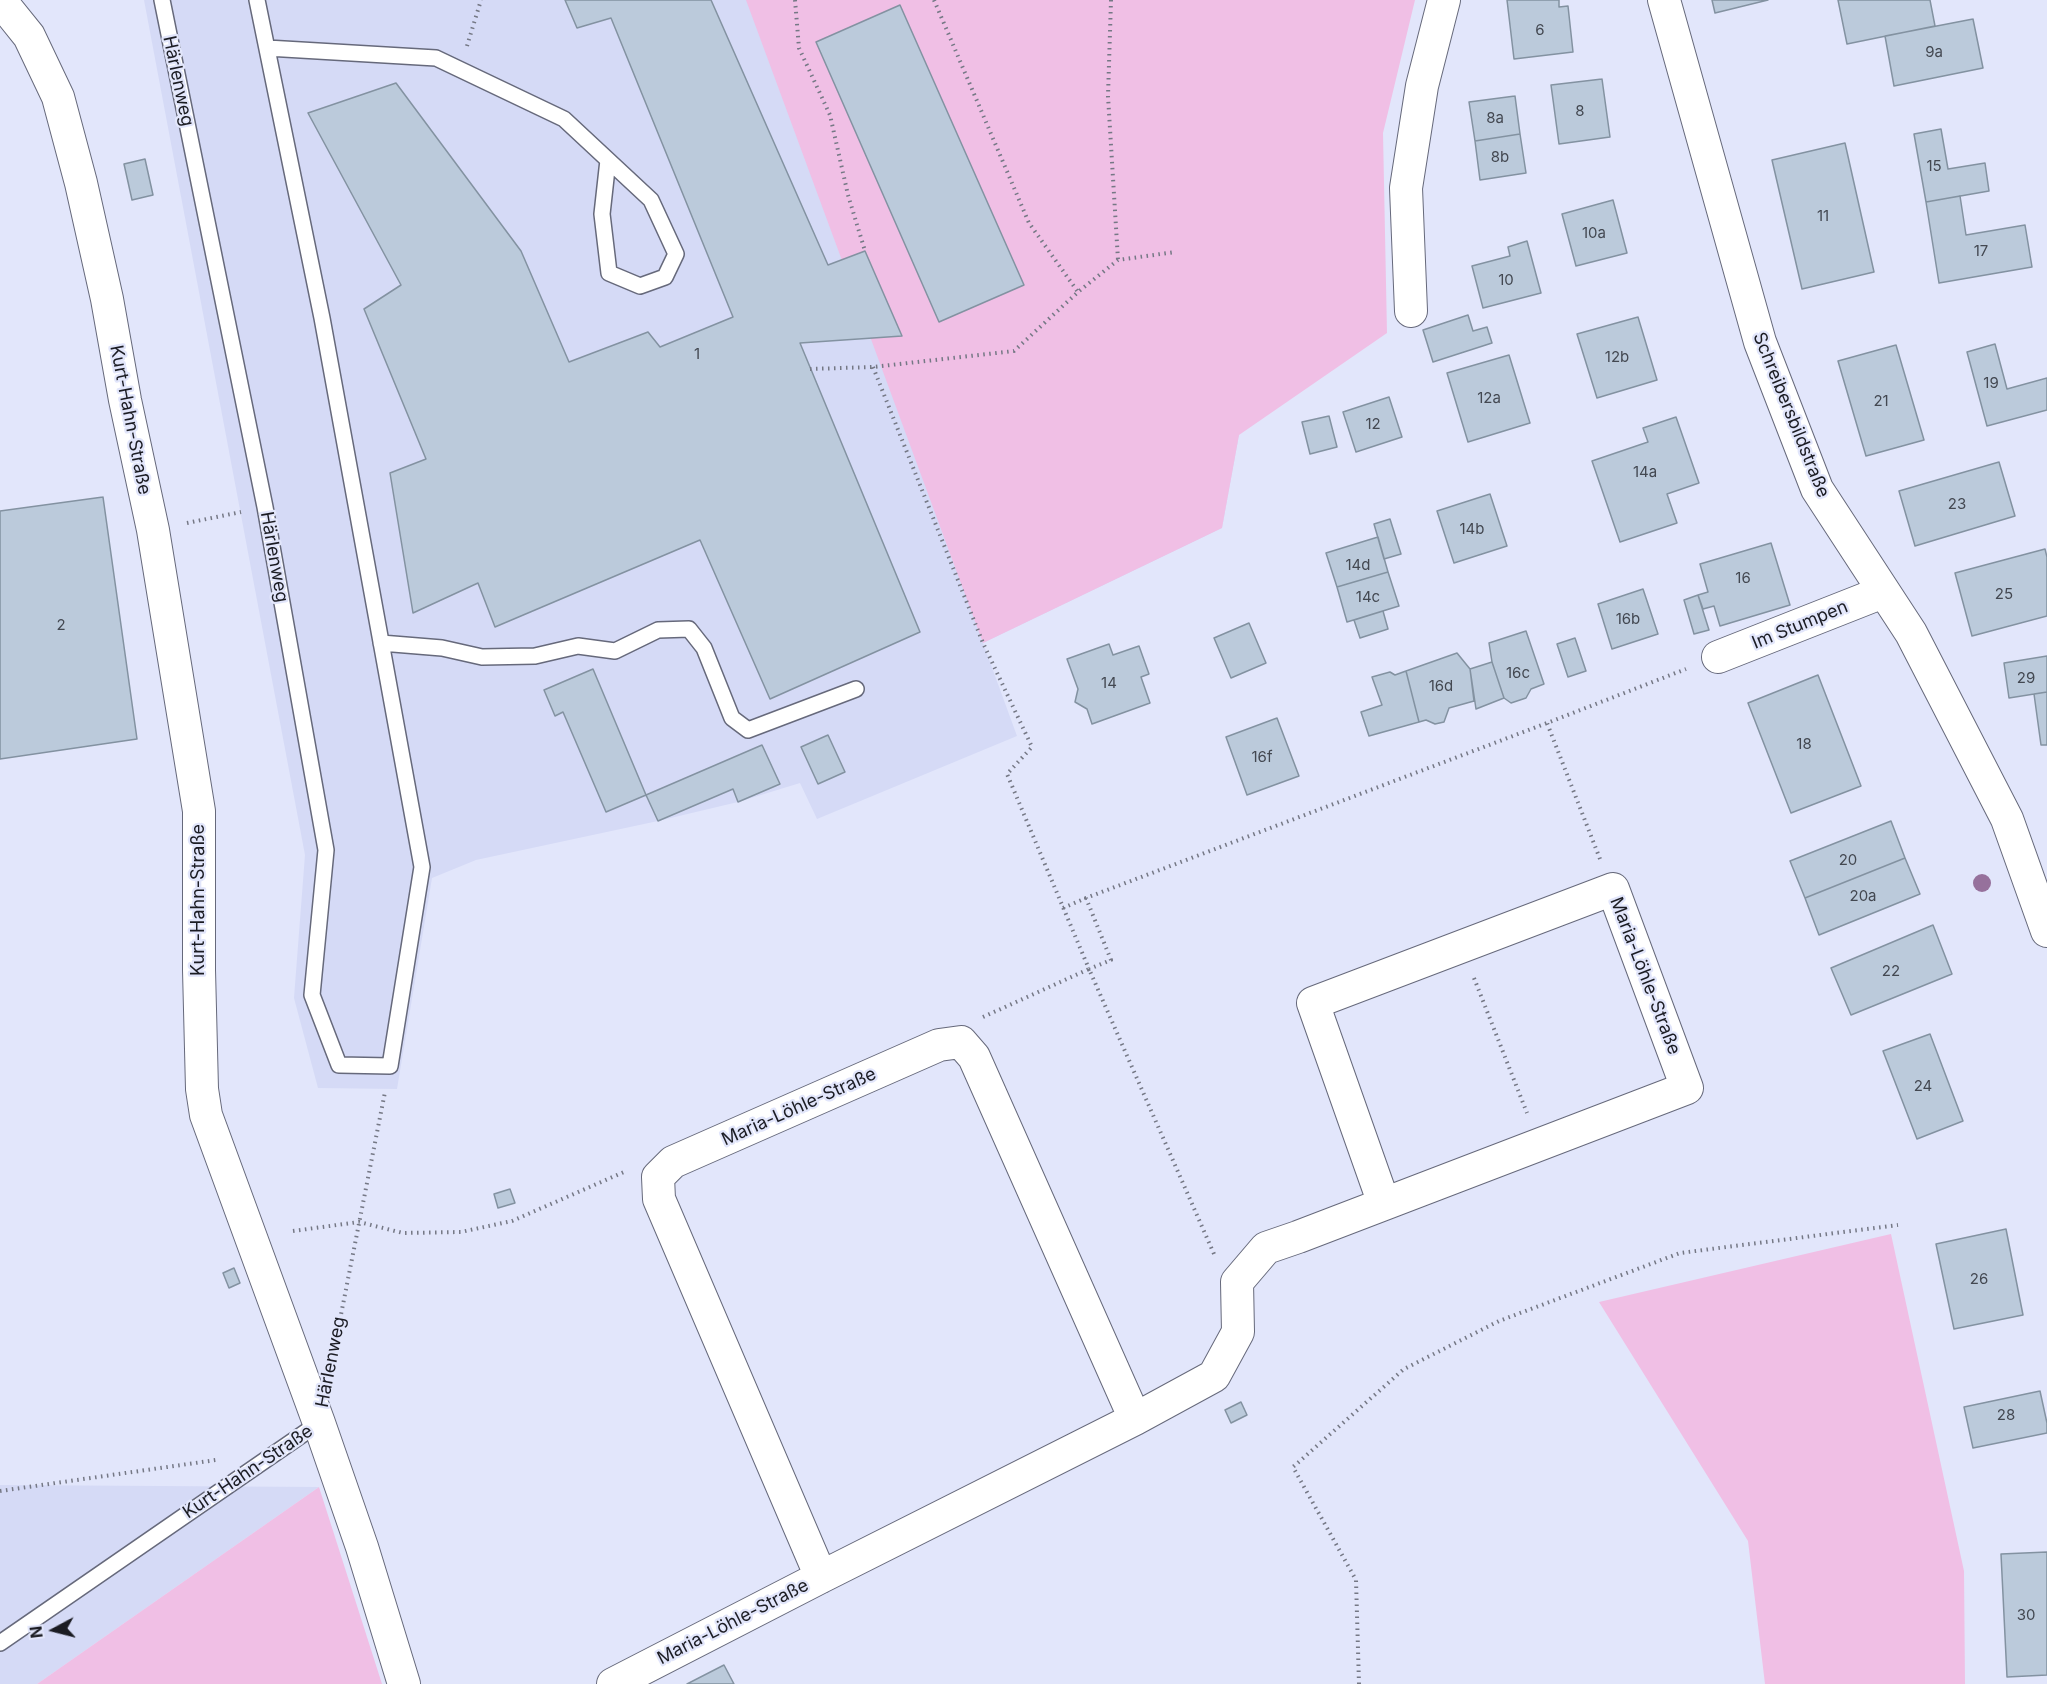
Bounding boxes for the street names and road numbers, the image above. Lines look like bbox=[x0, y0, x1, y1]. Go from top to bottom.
street label: Härlenweg bbox=[158, 34, 198, 128]
street label: Schreibersbildstraße bbox=[1748, 329, 1834, 501]
street label: Kurt-Hahn-Straße bbox=[105, 343, 155, 497]
street label: Härlenweg bbox=[255, 510, 293, 604]
street label: Im Stumpen bbox=[1749, 596, 1851, 654]
street label: Kurt-Hahn-Straße bbox=[188, 824, 210, 976]
street label: Maria-Löhle-Straße bbox=[1605, 894, 1685, 1058]
street label: Maria-Löhle-Straße bbox=[718, 1063, 880, 1151]
street label: Härlenweg bbox=[312, 1315, 350, 1409]
street label: Kurt-Hahn-Straße bbox=[179, 1421, 317, 1523]
street label: Maria-Löhle-Straße bbox=[654, 1575, 812, 1669]

